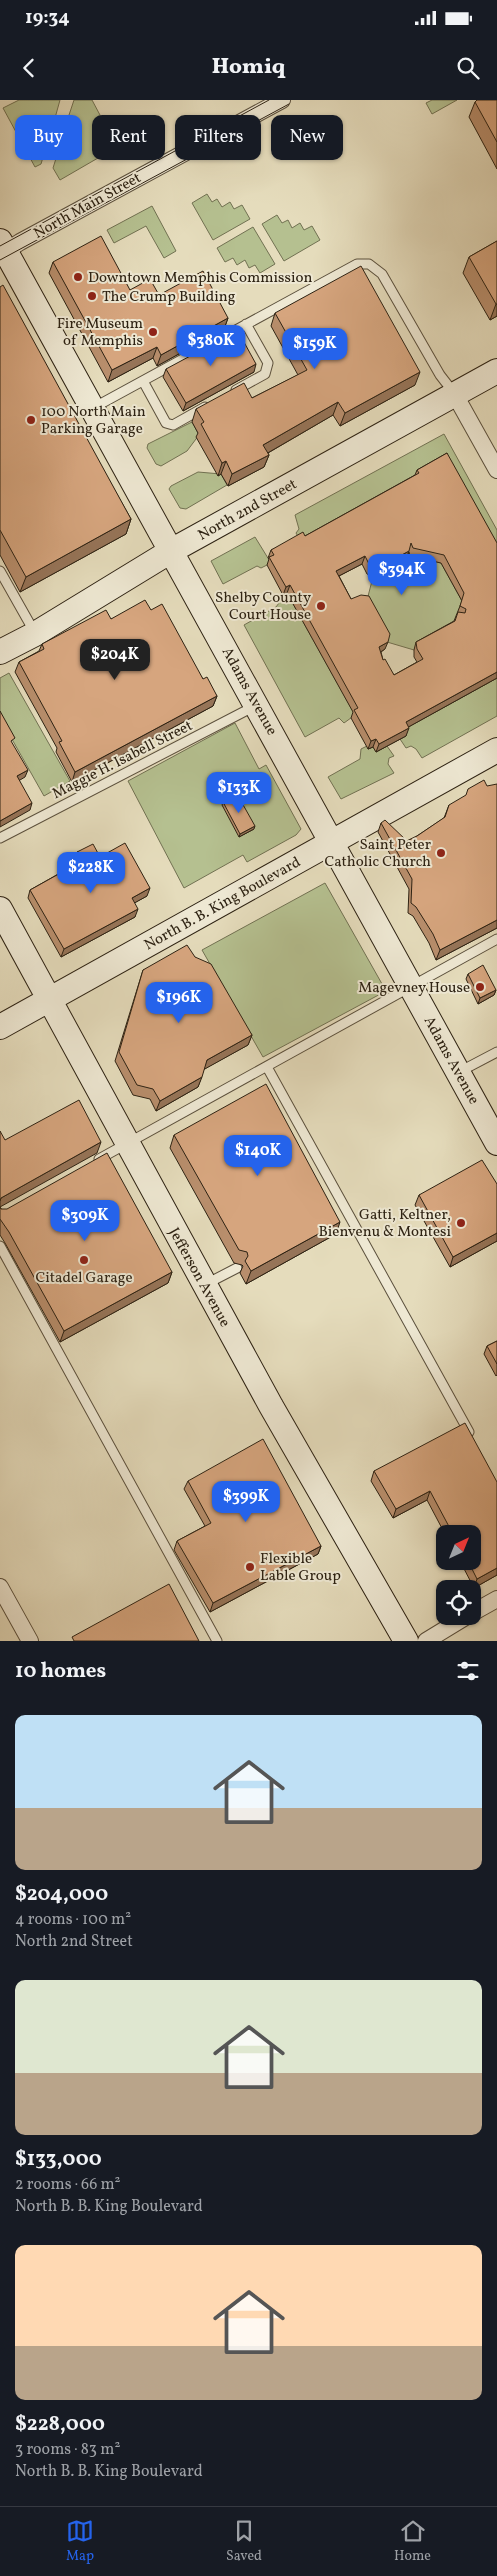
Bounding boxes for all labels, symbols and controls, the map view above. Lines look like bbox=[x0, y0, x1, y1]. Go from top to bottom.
text: 19:34 bbox=[25, 5, 70, 31]
text: Homiq bbox=[212, 52, 285, 83]
icon: back bbox=[15, 54, 43, 82]
icon: search bbox=[454, 54, 482, 82]
chip: Buy bbox=[15, 115, 82, 160]
chip: Rent bbox=[92, 115, 165, 160]
chip: Filters bbox=[175, 115, 261, 160]
chip: New bbox=[271, 115, 343, 160]
street label: North Main Street bbox=[30, 168, 145, 245]
place label: Downtown Memphis Commission bbox=[88, 268, 312, 289]
marker: Downtown Memphis Commission bbox=[72, 271, 84, 283]
place label: The Crump Building bbox=[102, 287, 236, 308]
marker: The Crump Building bbox=[86, 290, 98, 302]
place label: Fire Museum of Memphis bbox=[57, 314, 143, 352]
pin: $380K bbox=[176, 324, 246, 367]
marker: Fire Museum of Memphis bbox=[147, 326, 159, 338]
pin: $159K bbox=[280, 328, 350, 370]
text: $380K bbox=[187, 330, 235, 352]
text: $159K bbox=[293, 333, 337, 355]
place label: 100 North Main Parking Garage bbox=[41, 402, 146, 440]
marker: 100 North Main Parking Garage bbox=[25, 414, 37, 426]
street label: North 2nd Street bbox=[194, 474, 301, 546]
pin: $394K bbox=[367, 554, 437, 596]
text: $394K bbox=[379, 559, 425, 581]
place label: Shelby County Court House bbox=[215, 588, 311, 626]
marker: Shelby County Court House bbox=[315, 600, 327, 612]
pin: $204K bbox=[80, 638, 150, 681]
text: $204K bbox=[91, 644, 139, 666]
street label: Adams Avenue bbox=[216, 644, 282, 740]
street label: Maggie H. Isabell Street bbox=[49, 716, 197, 805]
pin: $133K bbox=[204, 772, 274, 814]
text: $133K bbox=[217, 777, 261, 799]
place label: Saint Peter Catholic Church bbox=[324, 835, 431, 873]
marker: Saint Peter Catholic Church bbox=[435, 847, 447, 859]
pin: $228K bbox=[56, 852, 126, 894]
street label: North B. B. King Boulevard bbox=[141, 852, 305, 956]
text: $228K bbox=[68, 857, 114, 879]
place label: Magevney House bbox=[358, 978, 470, 999]
marker: Magevney House bbox=[474, 981, 486, 993]
pin: $196K bbox=[144, 982, 214, 1024]
text: $196K bbox=[157, 987, 201, 1009]
street label: Adams Avenue bbox=[418, 1013, 484, 1109]
pin: $140K bbox=[223, 1134, 293, 1177]
text: $140K bbox=[235, 1140, 281, 1162]
pin: $309K bbox=[50, 1200, 120, 1242]
text: $309K bbox=[61, 1205, 109, 1227]
place label: Gatti, Keltner, Bienvenu & Montesi bbox=[318, 1205, 451, 1243]
marker: Gatti, Keltner, Bienvenu & Montesi bbox=[455, 1217, 467, 1229]
street label: Jefferson Avenue bbox=[163, 1224, 235, 1331]
marker: Citadel Garage bbox=[78, 1254, 90, 1266]
place label: Citadel Garage bbox=[35, 1268, 133, 1289]
pin: $399K bbox=[211, 1480, 281, 1523]
text: $399K bbox=[223, 1486, 269, 1508]
north arrow bbox=[436, 1525, 481, 1570]
map controls bbox=[436, 1525, 481, 1625]
place label: Flexible Lable Group bbox=[260, 1549, 341, 1587]
marker: Flexible Lable Group bbox=[244, 1561, 256, 1573]
button: locate bbox=[436, 1580, 481, 1625]
text: 10 homes bbox=[15, 1657, 106, 1686]
icon: filters bbox=[454, 1657, 482, 1685]
icon: home bbox=[204, 1747, 294, 1837]
text: $204,000 bbox=[15, 1880, 108, 1909]
text: 4 rooms · 100 m² bbox=[15, 1909, 131, 1931]
text: North 2nd Street bbox=[15, 1931, 133, 1953]
icon: home bbox=[204, 2012, 294, 2102]
text: $133,000 bbox=[15, 2145, 102, 2174]
text: 2 rooms · 66 m² bbox=[15, 2174, 121, 2196]
text: North B. B. King Boulevard bbox=[15, 2196, 203, 2218]
icon: home bbox=[204, 2277, 294, 2367]
text: $228,000 bbox=[15, 2410, 105, 2439]
text: 3 rooms · 83 m² bbox=[15, 2439, 120, 2461]
text: North B. B. King Boulevard bbox=[15, 2461, 203, 2483]
tab: Map bbox=[66, 2517, 94, 2566]
tab: Saved bbox=[226, 2517, 262, 2566]
tab: Home bbox=[394, 2517, 431, 2566]

